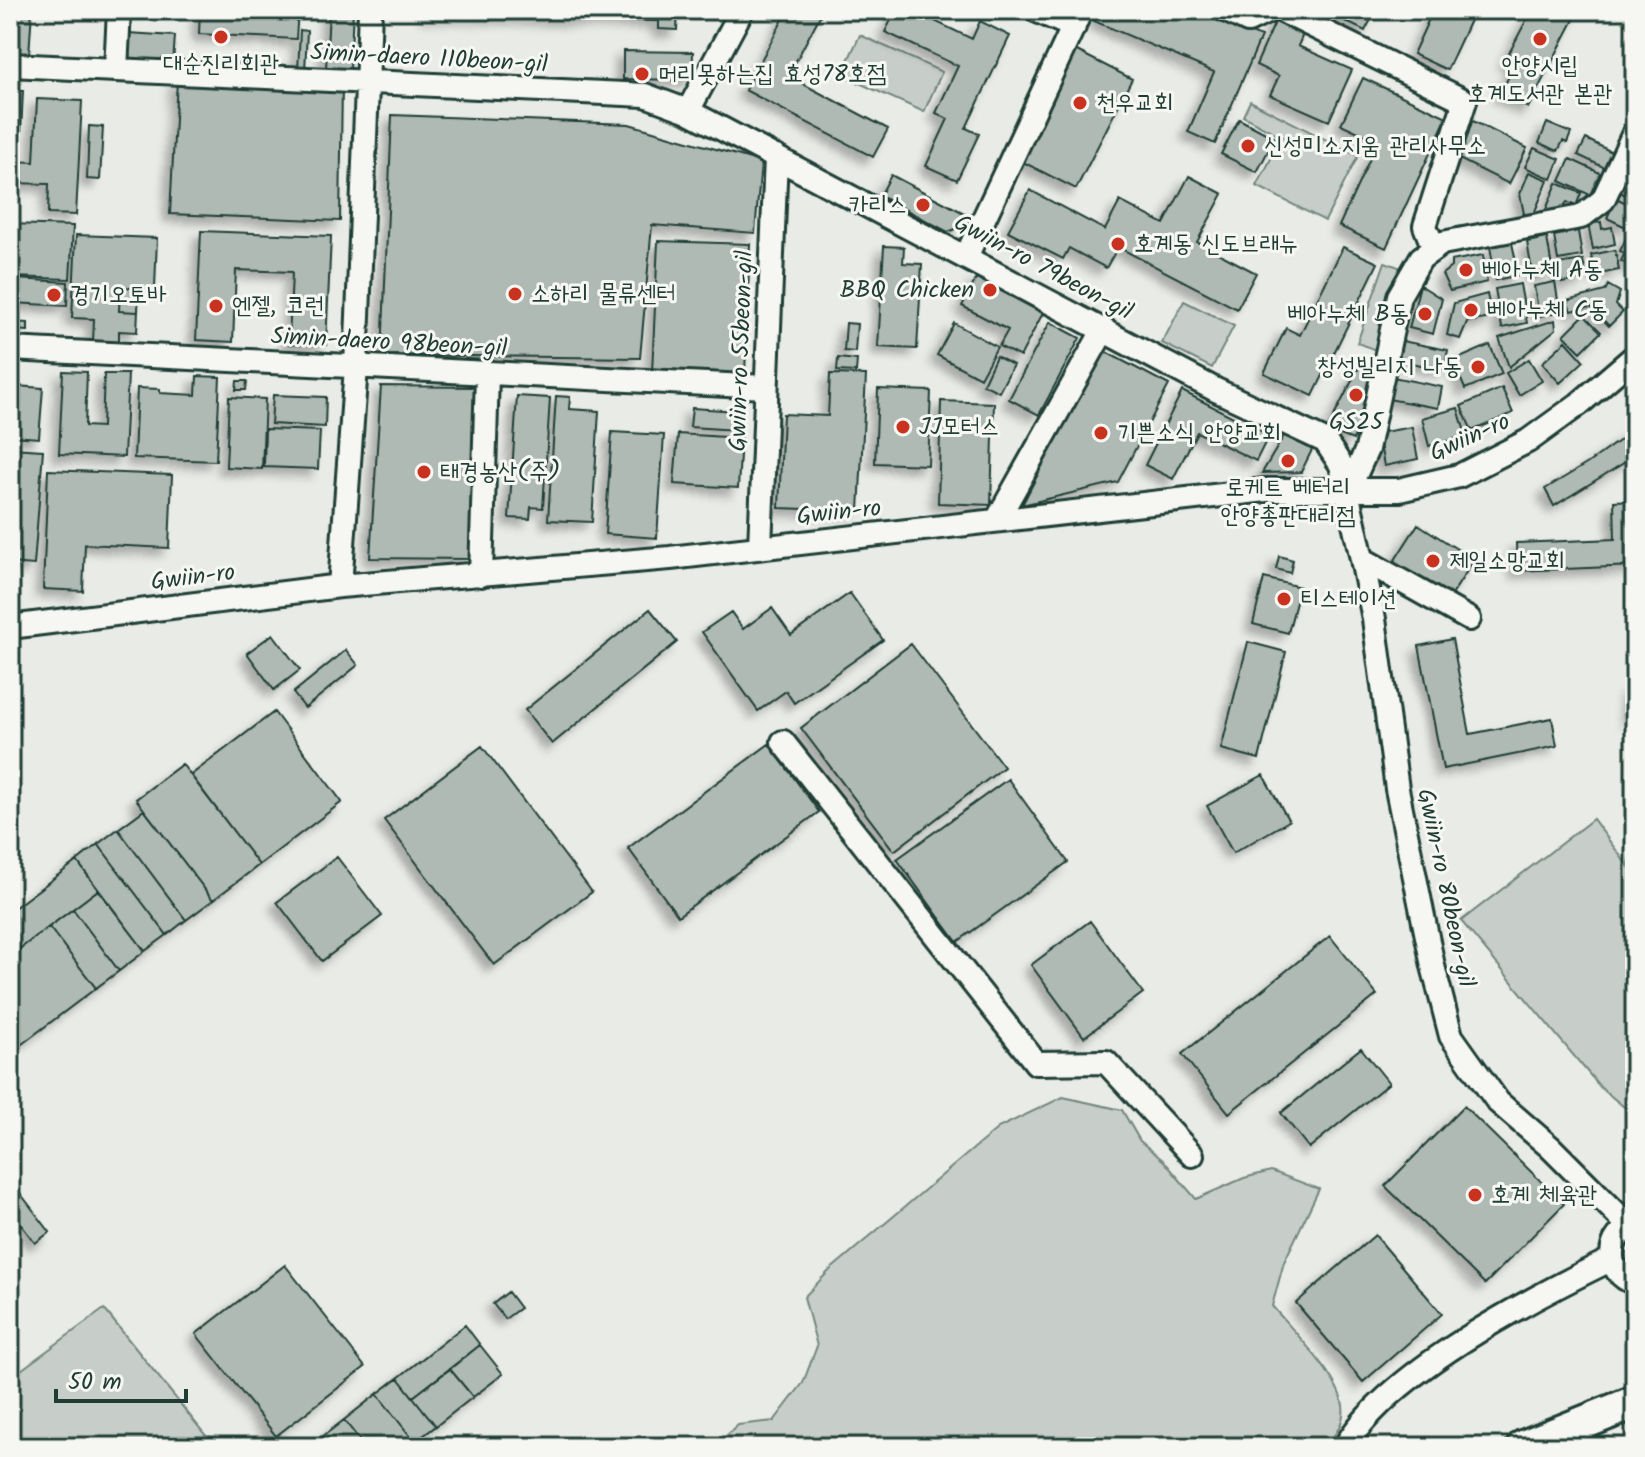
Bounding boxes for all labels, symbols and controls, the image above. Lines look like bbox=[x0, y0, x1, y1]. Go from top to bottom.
marker: 대순진리회관 bbox=[212, 28, 230, 46]
marker: 안양시립 호계도서관 본관 bbox=[1531, 30, 1549, 48]
street label: Simin-daero 110beon-gil bbox=[309, 33, 549, 85]
place label: 대순진리회관 bbox=[163, 45, 279, 84]
place label: 안양시립 호계도서관 본관 bbox=[1468, 47, 1612, 114]
place label: 머리못하는집 효성78호점 bbox=[658, 55, 886, 94]
marker: 머리못하는집 효성78호점 bbox=[633, 65, 651, 83]
place label: 천우교회 bbox=[1096, 84, 1173, 123]
marker: 천우교회 bbox=[1071, 94, 1089, 112]
place label: 신성미소지움 관리사무소 bbox=[1264, 127, 1486, 166]
marker: 신성미소지움 관리사무소 bbox=[1239, 137, 1257, 155]
place label: 카리스 bbox=[849, 186, 907, 225]
marker: 카리스 bbox=[914, 196, 932, 214]
street label: Gwiin-ro 79beon-gil bbox=[946, 204, 1140, 332]
place label: 호계동 신도브래뉴 bbox=[1134, 225, 1298, 264]
marker: 호계동 신도브래뉴 bbox=[1109, 235, 1127, 253]
street label: Gwiin-ro 55beon-gil bbox=[719, 250, 765, 452]
place label: 베아누체 A동 bbox=[1482, 251, 1603, 290]
marker: 베아누체 A동 bbox=[1457, 261, 1475, 279]
place label: BBQ Chicken bbox=[840, 271, 974, 310]
place label: 소하리 물류센터 bbox=[531, 275, 676, 314]
place label: 경기오토바 bbox=[70, 276, 167, 315]
marker: BBQ Chicken bbox=[981, 281, 999, 299]
marker: 소하리 물류센터 bbox=[506, 285, 524, 303]
marker: 경기오토바 bbox=[45, 286, 63, 304]
place label: 엔젤, 코런 bbox=[232, 287, 324, 326]
place label: 베아누체 C동 bbox=[1487, 291, 1608, 330]
place label: 베아누체 B동 bbox=[1288, 295, 1409, 334]
marker: 엔젤, 코런 bbox=[207, 297, 225, 315]
marker: 베아누체 C동 bbox=[1462, 301, 1480, 319]
marker: 베아누체 B동 bbox=[1416, 305, 1434, 323]
street label: Simin-daero 98beon-gil bbox=[270, 317, 508, 369]
place label: 창성빌리지 나동 bbox=[1317, 348, 1462, 387]
marker: 창성빌리지 나동 bbox=[1469, 358, 1487, 376]
marker: GS25 bbox=[1347, 386, 1365, 404]
place label: GS25 bbox=[1329, 403, 1385, 442]
street label: Gwiin-ro bbox=[1423, 403, 1517, 473]
place label: JJ모터스 bbox=[919, 408, 999, 447]
place label: 기쁜소식 안양교회 bbox=[1117, 414, 1281, 453]
marker: JJ모터스 bbox=[894, 418, 912, 436]
marker: 기쁜소식 안양교회 bbox=[1092, 424, 1110, 442]
marker: 로케트 베터리 안양총판대리점 bbox=[1279, 452, 1297, 470]
place label: 태경농산(주) bbox=[440, 453, 560, 492]
marker: 태경농산(주) bbox=[415, 463, 433, 481]
place label: 로케트 베터리 안양총판대리점 bbox=[1220, 469, 1356, 536]
street label: Gwiin-ro bbox=[795, 489, 883, 537]
place label: 제일소망교회 bbox=[1449, 542, 1565, 581]
marker: 제일소망교회 bbox=[1424, 552, 1442, 570]
street label: Gwiin-ro bbox=[149, 553, 238, 603]
place label: 티스테이션 bbox=[1300, 580, 1397, 619]
marker: 티스테이션 bbox=[1275, 590, 1293, 608]
street label: Gwiin-ro 80beon-gil bbox=[1405, 785, 1485, 991]
place label: 호계 체육관 bbox=[1491, 1176, 1597, 1215]
marker: 호계 체육관 bbox=[1466, 1186, 1484, 1204]
scale bar bbox=[56, 1353, 186, 1403]
text: 50 m bbox=[68, 1363, 122, 1402]

